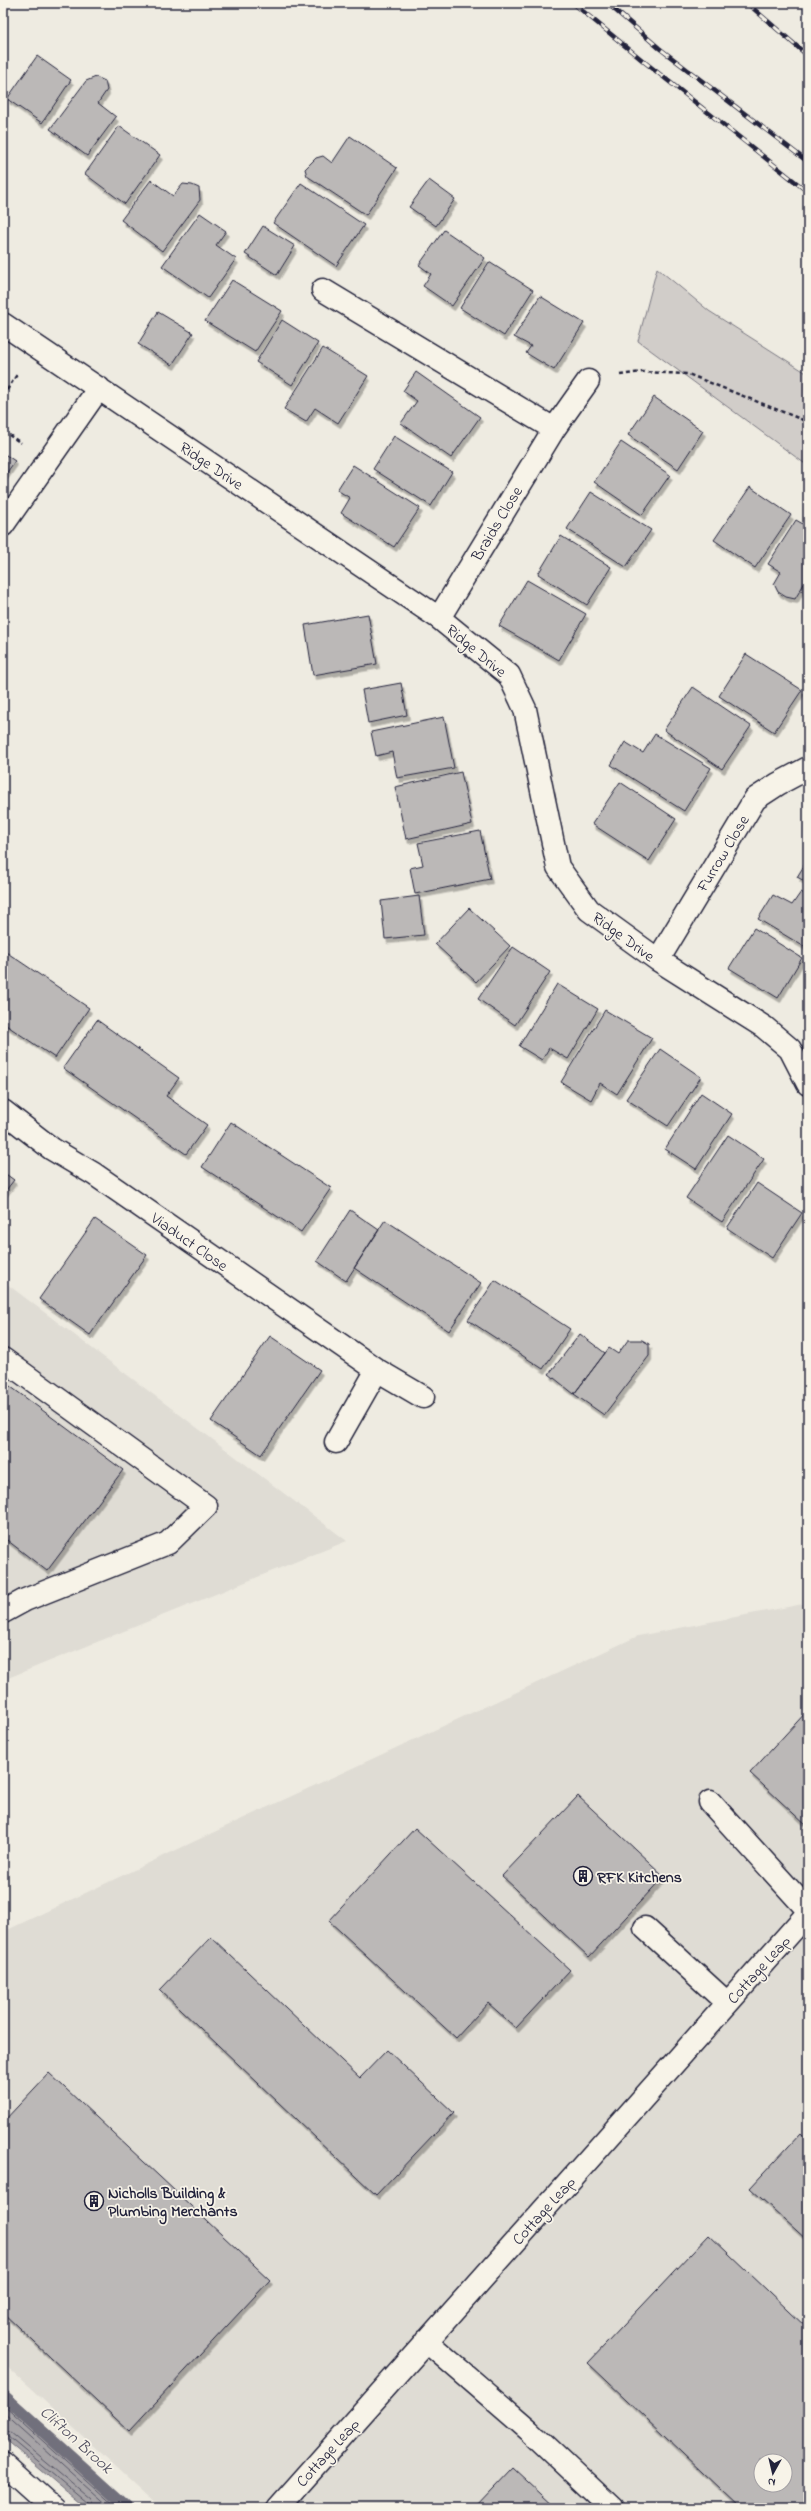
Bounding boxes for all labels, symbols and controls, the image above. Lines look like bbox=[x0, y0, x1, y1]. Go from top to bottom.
street label: Ridge Drive bbox=[174, 436, 248, 497]
street label: Braids Close bbox=[465, 481, 530, 567]
street label: Ridge Drive bbox=[440, 619, 512, 685]
street label: Furrow Close bbox=[691, 810, 757, 898]
street label: Ridge Drive bbox=[586, 907, 660, 969]
street label: Viaduct Close bbox=[144, 1207, 233, 1279]
building icon: RFK Kitchens bbox=[572, 1865, 594, 1887]
place label: RFK Kitchens bbox=[596, 1866, 682, 1890]
street label: Cottage Leap bbox=[722, 1930, 797, 2010]
street label: Cottage Leap bbox=[507, 2171, 582, 2251]
place label: Nicholls Building & Plumbing Merchants bbox=[108, 2182, 238, 2225]
building icon: Nicholls Building & Plumbing Merchants bbox=[83, 2190, 105, 2212]
water label: Clifton Brook bbox=[34, 2400, 119, 2481]
street label: Cottage Leap bbox=[291, 2413, 366, 2493]
north arrow bbox=[753, 2453, 793, 2493]
text: N bbox=[767, 2473, 777, 2490]

